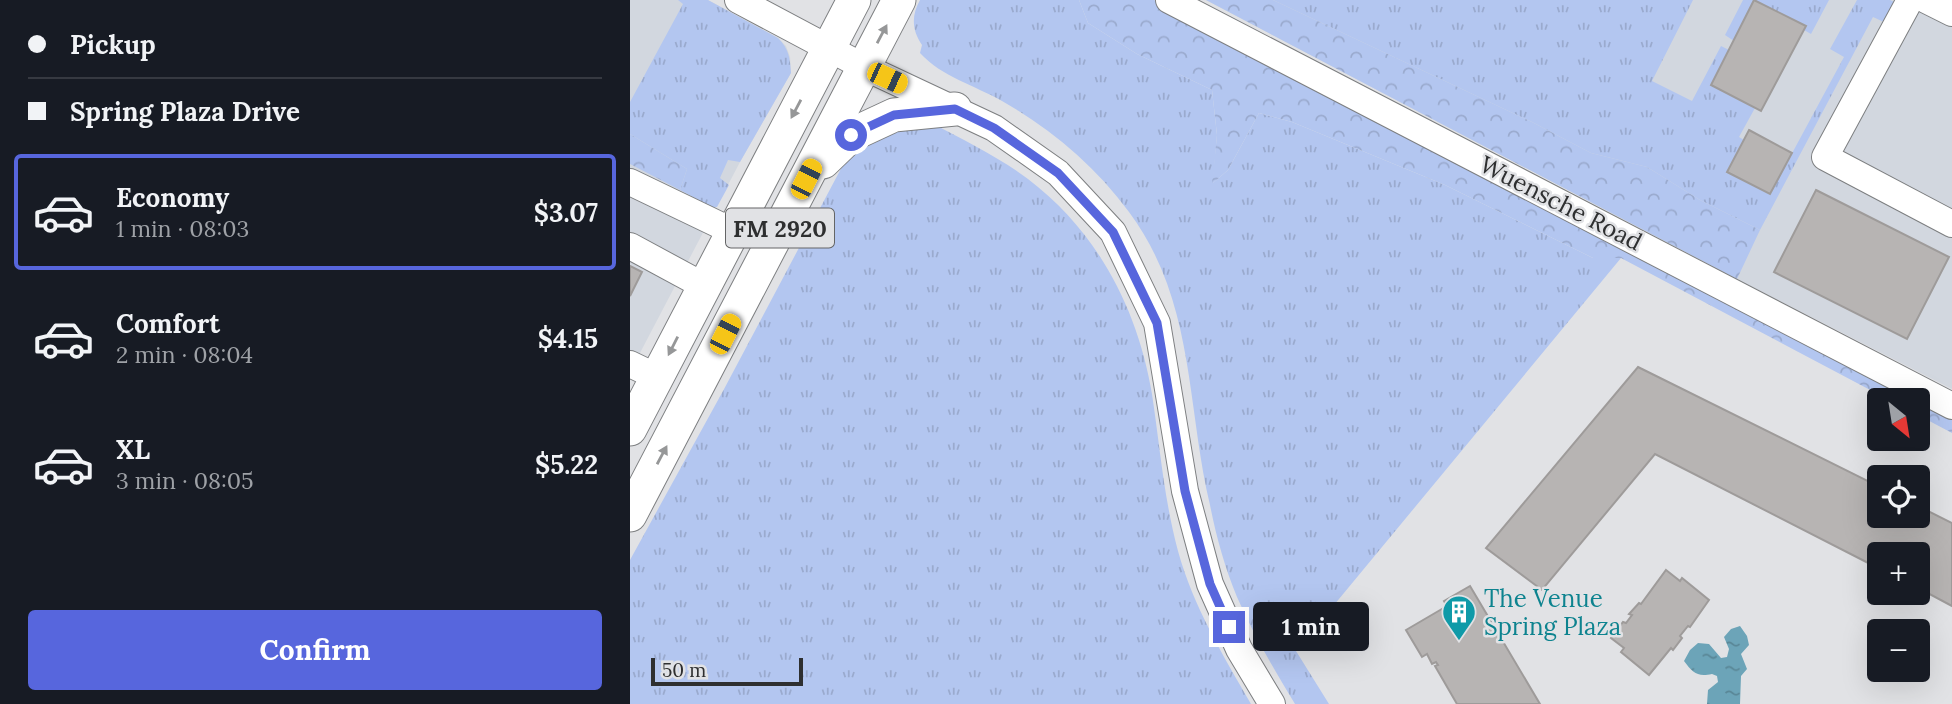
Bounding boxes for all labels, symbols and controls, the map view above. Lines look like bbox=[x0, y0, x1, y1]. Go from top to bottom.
one-way arrow bbox=[875, 23, 887, 43]
text: Pickup bbox=[70, 28, 156, 61]
car bbox=[864, 60, 911, 96]
text: Spring Plaza Drive bbox=[70, 95, 300, 128]
one-way arrow bbox=[790, 99, 802, 119]
route start bbox=[835, 119, 867, 151]
street label: Wuensche Road bbox=[1475, 149, 1647, 257]
car bbox=[788, 156, 825, 202]
icon: car bbox=[32, 181, 95, 244]
text: Economy bbox=[116, 181, 229, 214]
text: $3.07 bbox=[534, 196, 598, 229]
road number: FM 2920 bbox=[726, 208, 834, 247]
text: 1 min · 08:03 bbox=[116, 214, 249, 243]
icon: car bbox=[32, 307, 95, 370]
text: Comfort bbox=[116, 307, 220, 340]
car bbox=[707, 311, 744, 357]
text: $4.15 bbox=[538, 322, 598, 355]
one-way arrow bbox=[667, 337, 679, 357]
text: 2 min · 08:04 bbox=[116, 340, 253, 369]
north arrow bbox=[1867, 388, 1930, 452]
map controls bbox=[1867, 388, 1930, 682]
icon: car bbox=[32, 433, 95, 496]
text: XL bbox=[116, 433, 150, 466]
one-way arrow bbox=[656, 445, 667, 465]
text: $5.22 bbox=[535, 448, 598, 481]
button: locate bbox=[1867, 465, 1930, 528]
text: 3 min · 08:05 bbox=[116, 466, 253, 495]
button: + bbox=[1867, 542, 1930, 605]
place label: The Venue Spring Plaza bbox=[1484, 583, 1621, 642]
building icon: The Venue Spring Plaza bbox=[1440, 593, 1478, 642]
callout: 1 min bbox=[1254, 602, 1369, 652]
button: Confirm bbox=[28, 610, 602, 690]
route end bbox=[1213, 611, 1245, 643]
text: 1 min bbox=[1282, 612, 1340, 641]
button: − bbox=[1867, 619, 1930, 682]
scale bar bbox=[651, 655, 803, 687]
text: 50 m bbox=[662, 658, 706, 682]

